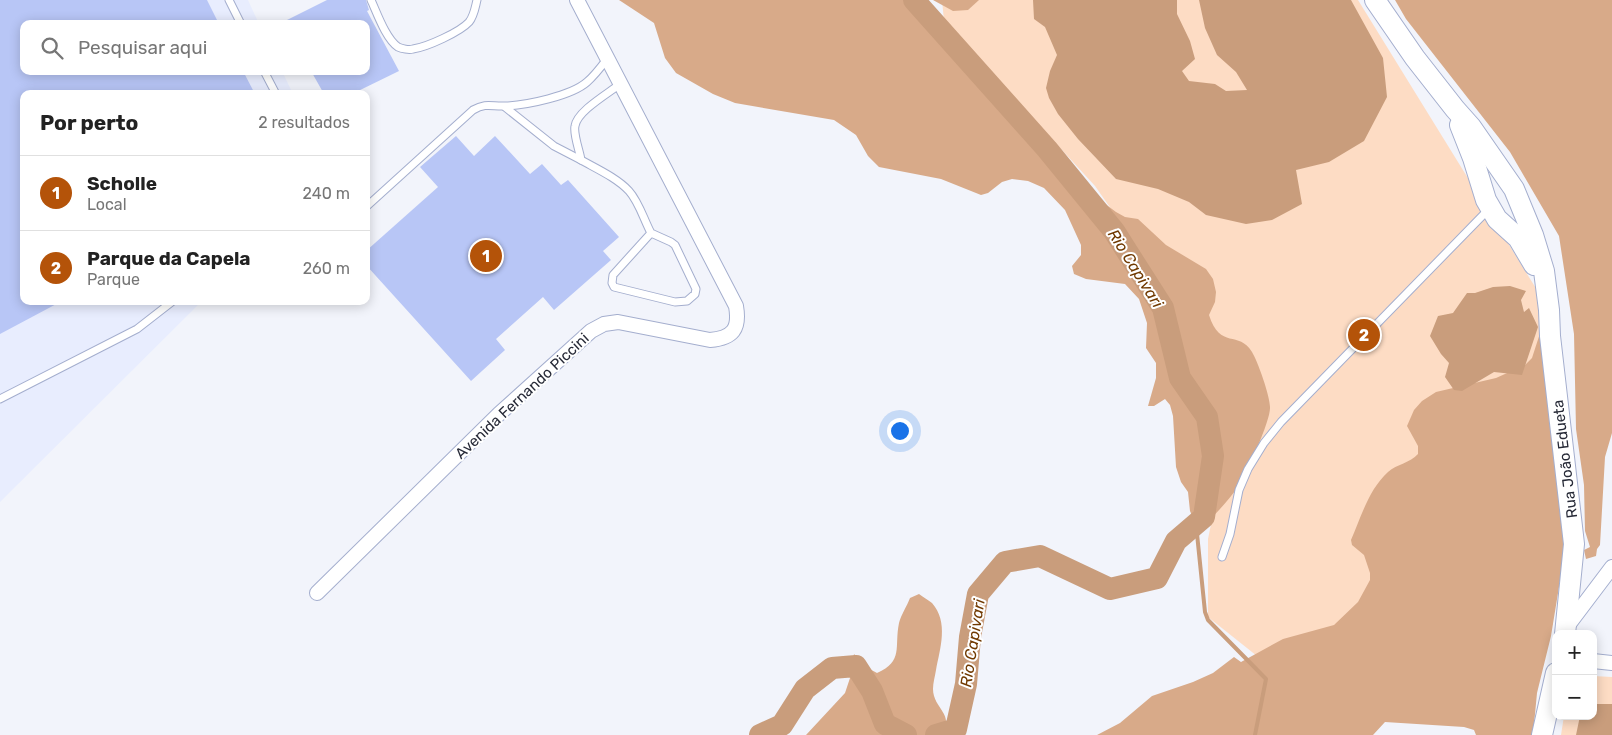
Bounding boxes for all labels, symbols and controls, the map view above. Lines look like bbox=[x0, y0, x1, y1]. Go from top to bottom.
search box bbox=[20, 20, 370, 75]
icon: search bbox=[38, 34, 66, 62]
text: Pesquisar aqui bbox=[78, 36, 207, 59]
text: Por perto bbox=[40, 110, 138, 135]
text: 2 resultados bbox=[258, 113, 350, 132]
text: Scholle bbox=[87, 172, 157, 195]
text: 1 bbox=[52, 184, 60, 203]
text: 240 m bbox=[303, 184, 350, 203]
text: Local bbox=[87, 195, 127, 214]
water label: Rio Capivari bbox=[1104, 225, 1168, 312]
pin: 1 bbox=[470, 237, 502, 275]
text: Parque da Capela bbox=[87, 247, 251, 270]
text: 2 bbox=[51, 259, 61, 278]
text: 260 m bbox=[303, 259, 350, 278]
text: Parque bbox=[87, 270, 140, 289]
pin: 2 bbox=[1348, 316, 1380, 354]
street label: Avenida Fernando Piccini bbox=[451, 329, 593, 463]
street label: Rua João Edueta bbox=[1549, 399, 1581, 519]
your location bbox=[887, 418, 913, 444]
water label: Rio Capivari bbox=[956, 596, 989, 689]
map controls bbox=[1552, 630, 1597, 720]
button: + bbox=[1552, 630, 1597, 675]
button: − bbox=[1552, 675, 1597, 720]

